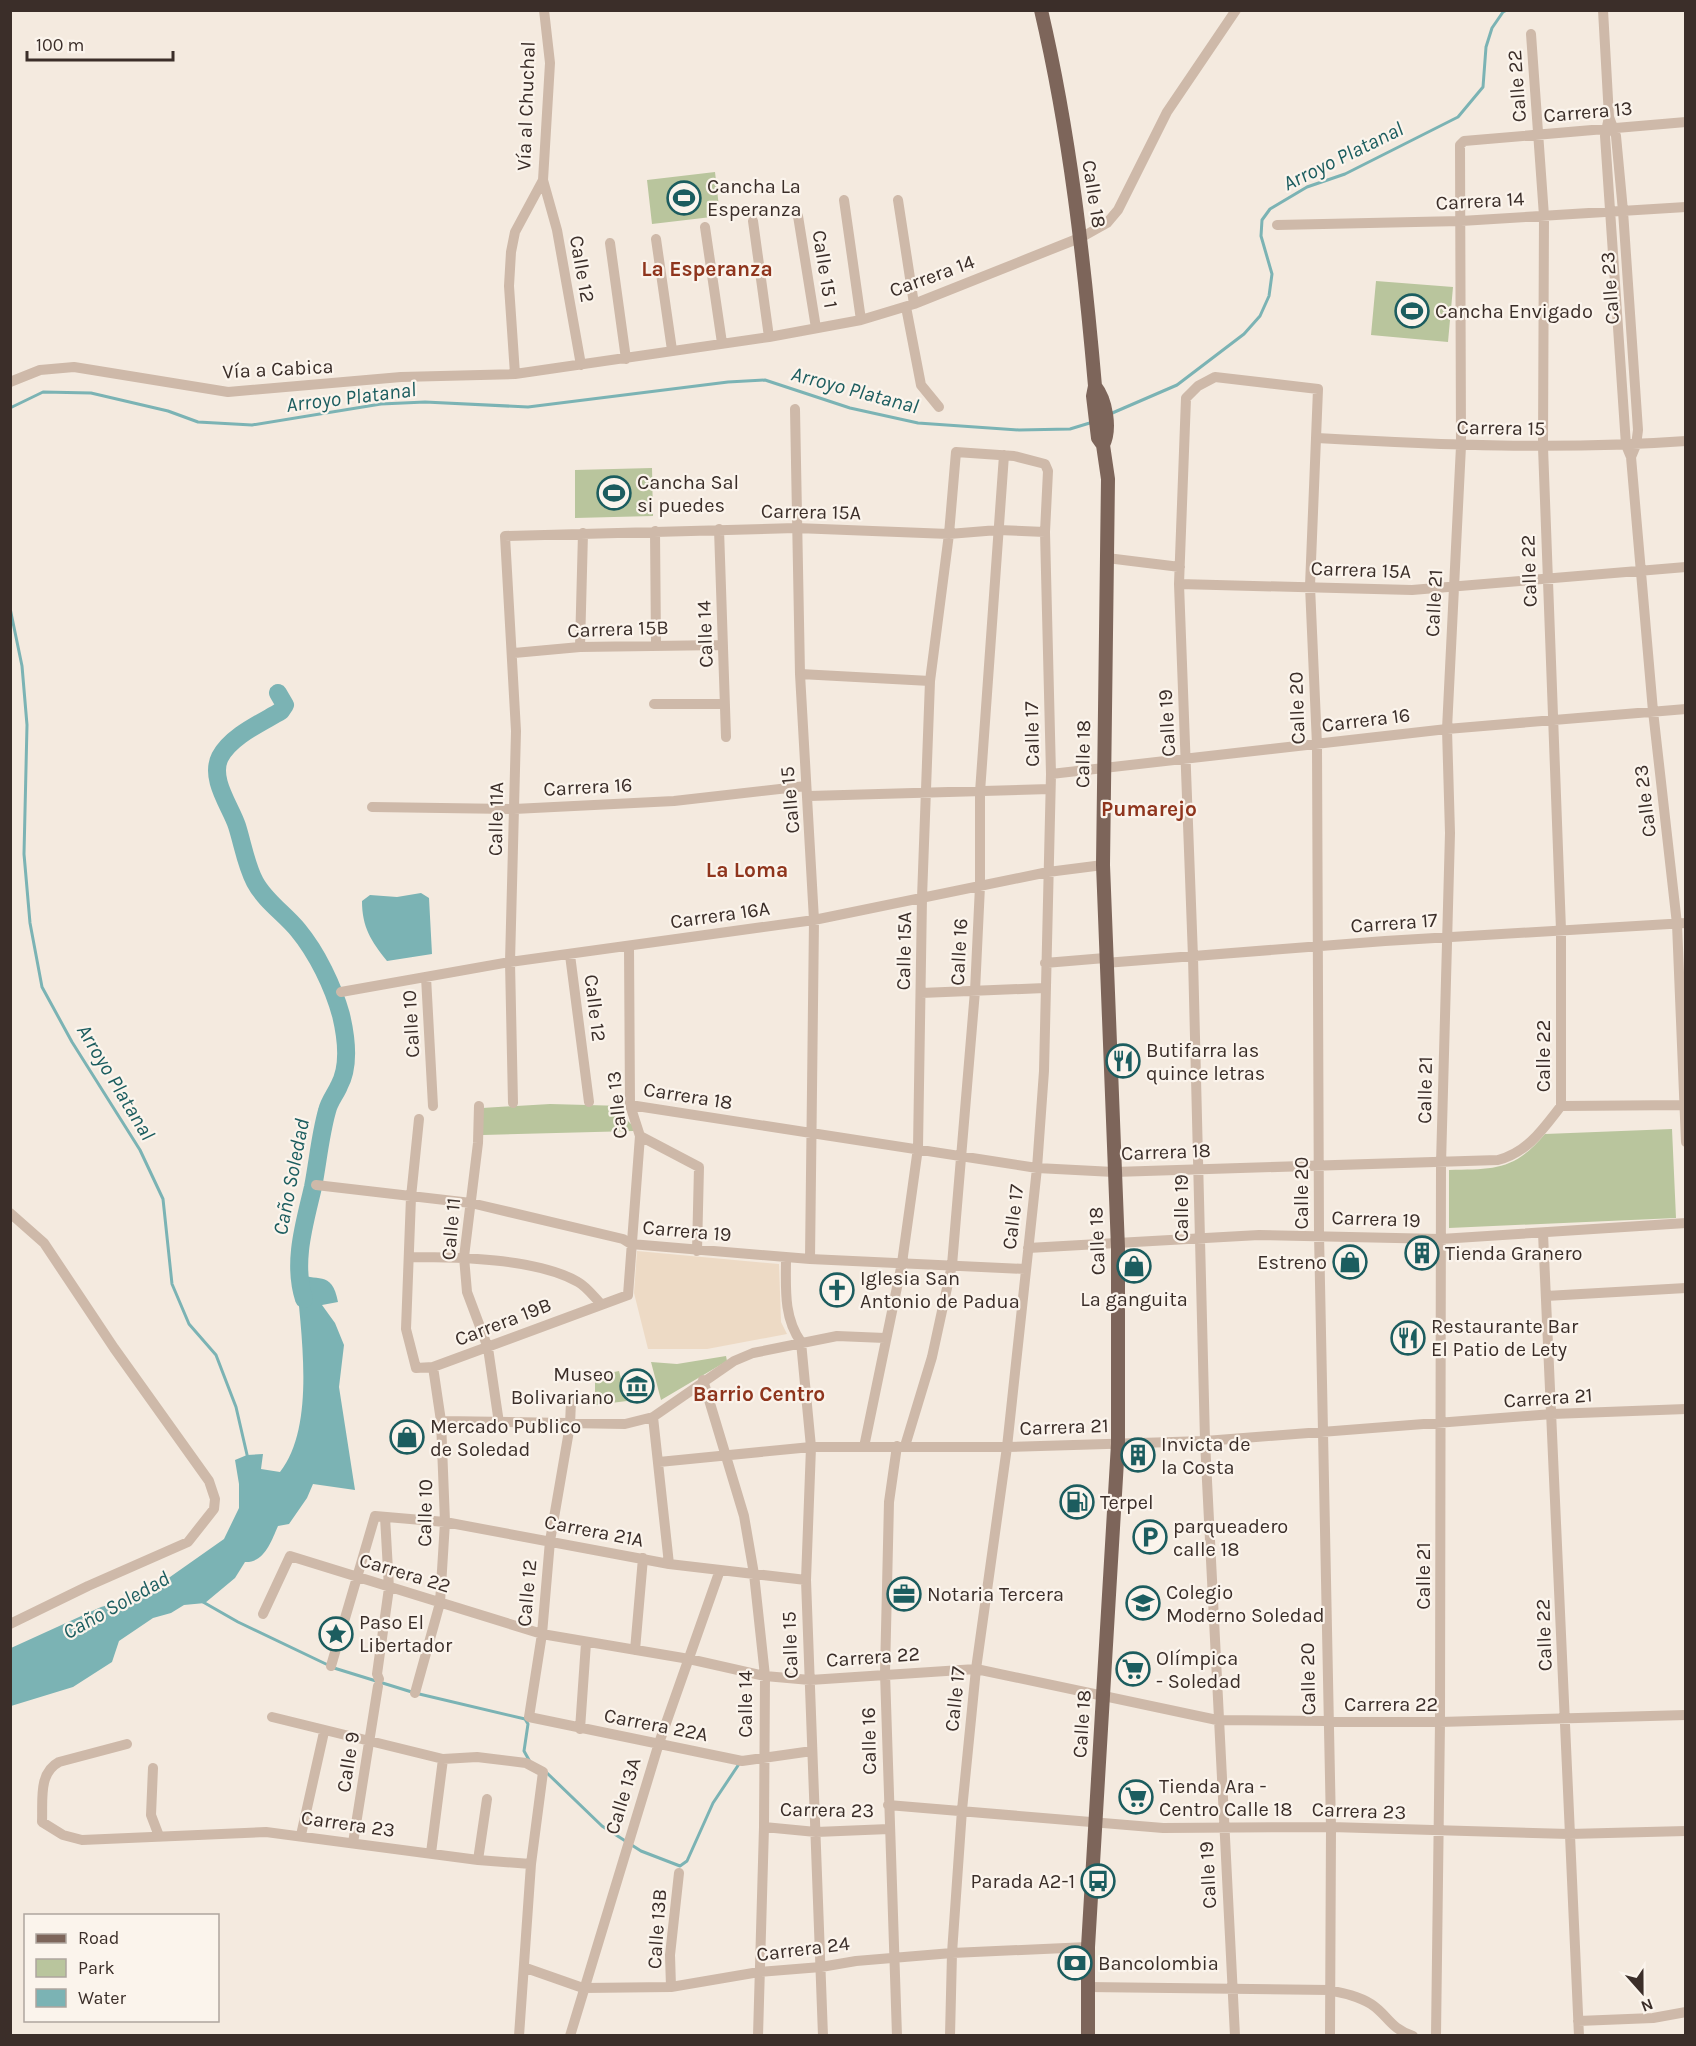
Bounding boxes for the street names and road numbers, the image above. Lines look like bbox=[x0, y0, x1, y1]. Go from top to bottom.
street label: Vía al Chuchal bbox=[512, 41, 540, 171]
street label: Calle 22 bbox=[1503, 49, 1531, 123]
street label: Carrera 13 bbox=[1542, 97, 1634, 127]
street label: Calle 18 bbox=[1077, 158, 1111, 230]
street label: Carrera 14 bbox=[1435, 187, 1525, 215]
street label: Calle 15 1 bbox=[807, 228, 843, 310]
street label: Calle 12 bbox=[565, 234, 599, 304]
street label: Carrera 14 bbox=[886, 250, 978, 302]
street label: Calle 23 bbox=[1596, 251, 1624, 325]
street label: Vía a Cabica bbox=[222, 355, 334, 383]
street label: Carrera 15 bbox=[1456, 416, 1546, 440]
street label: Carrera 15A bbox=[761, 500, 861, 524]
street label: Calle 22 bbox=[1516, 534, 1542, 608]
street label: Carrera 15A bbox=[1310, 557, 1412, 583]
street label: Calle 21 bbox=[1421, 569, 1447, 637]
street label: Calle 14 bbox=[692, 600, 718, 668]
street label: Carrera 15B bbox=[567, 616, 669, 642]
street label: Calle 20 bbox=[1284, 671, 1310, 745]
street label: Calle 19 bbox=[1154, 689, 1180, 757]
street label: Calle 17 bbox=[1020, 700, 1044, 767]
street label: Carrera 16 bbox=[1320, 703, 1412, 737]
street label: Calle 18 bbox=[1071, 720, 1095, 788]
street label: Calle 23 bbox=[1629, 763, 1661, 839]
street label: Calle 15 bbox=[776, 765, 804, 835]
street label: Carrera 16 bbox=[543, 773, 633, 801]
street label: Calle 11A bbox=[484, 782, 508, 856]
street label: Carrera 16A bbox=[669, 897, 771, 933]
street label: Carrera 17 bbox=[1350, 908, 1439, 938]
street label: Calle 15A bbox=[892, 911, 916, 991]
street label: Calle 16 bbox=[946, 918, 972, 986]
street label: Calle 12 bbox=[579, 973, 611, 1043]
street label: Calle 10 bbox=[398, 989, 424, 1059]
street label: Calle 22 bbox=[1532, 1020, 1555, 1092]
street label: Calle 21 bbox=[1413, 1056, 1437, 1124]
street label: Calle 13 bbox=[602, 1070, 632, 1140]
street label: Carrera 18 bbox=[642, 1078, 734, 1114]
street label: Carrera 18 bbox=[1121, 1139, 1211, 1165]
street label: Calle 20 bbox=[1290, 1157, 1313, 1229]
street label: Calle 19 bbox=[1170, 1174, 1193, 1242]
street label: Calle 17 bbox=[998, 1182, 1028, 1251]
street label: Calle 11 bbox=[437, 1197, 465, 1261]
street label: Calle 18 bbox=[1084, 1206, 1110, 1276]
street label: Carrera 19 bbox=[1331, 1206, 1421, 1232]
street label: Carrera 19 bbox=[642, 1216, 732, 1246]
street label: Carrera 19B bbox=[451, 1293, 555, 1351]
street label: Carrera 21 bbox=[1503, 1383, 1593, 1413]
street label: Carrera 21 bbox=[1019, 1414, 1109, 1440]
street label: Calle 10 bbox=[413, 1479, 437, 1547]
street label: Carrera 21A bbox=[542, 1510, 646, 1552]
street label: Calle 21 bbox=[1412, 1542, 1435, 1610]
street label: Carrera 22 bbox=[357, 1548, 453, 1598]
street label: Calle 12 bbox=[513, 1558, 541, 1628]
street label: Calle 22 bbox=[1531, 1598, 1557, 1672]
street label: Calle 15 bbox=[777, 1611, 803, 1679]
street label: Carrera 22 bbox=[825, 1642, 921, 1672]
street label: Calle 20 bbox=[1296, 1642, 1320, 1716]
street label: Calle 17 bbox=[940, 1665, 970, 1733]
street label: Calle 14 bbox=[734, 1670, 757, 1738]
street label: Calle 18 bbox=[1068, 1689, 1096, 1759]
street label: Carrera 22 bbox=[1344, 1693, 1438, 1716]
street label: Carrera 22A bbox=[602, 1704, 710, 1746]
street label: Calle 16 bbox=[857, 1707, 881, 1775]
street label: Calle 9 bbox=[332, 1730, 364, 1794]
street label: Calle 13A bbox=[600, 1755, 646, 1837]
street label: Carrera 23 bbox=[780, 1798, 874, 1822]
street label: Carrera 23 bbox=[1311, 1798, 1407, 1824]
street label: Carrera 23 bbox=[300, 1806, 396, 1842]
street label: Calle 19 bbox=[1195, 1841, 1221, 1909]
street label: Calle 13B bbox=[643, 1888, 671, 1970]
street label: Carrera 24 bbox=[755, 1932, 851, 1966]

